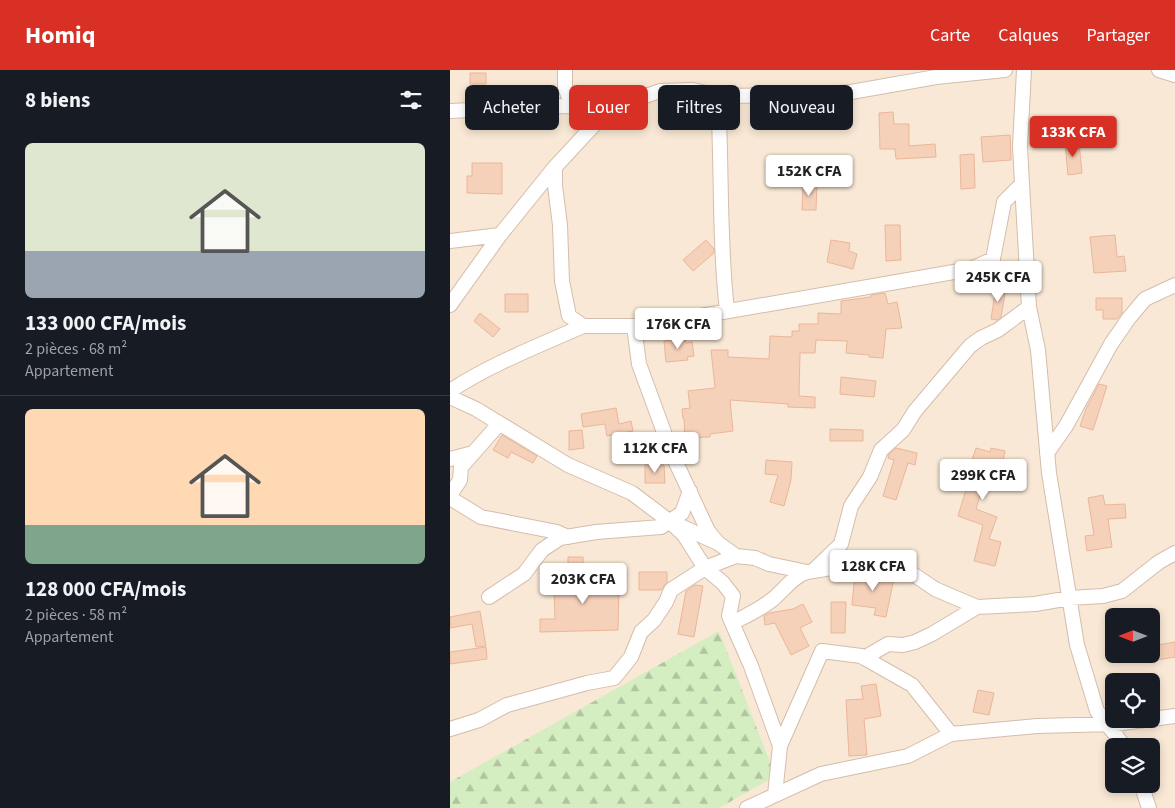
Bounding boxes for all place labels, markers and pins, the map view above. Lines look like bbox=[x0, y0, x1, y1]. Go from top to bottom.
pin: 133K CFA bbox=[1021, 116, 1125, 158]
pin: 152K CFA bbox=[757, 154, 861, 197]
pin: 245K CFA bbox=[946, 260, 1050, 303]
pin: 176K CFA bbox=[626, 308, 730, 350]
pin: 112K CFA bbox=[603, 432, 707, 474]
pin: 299K CFA bbox=[931, 458, 1035, 501]
pin: 128K CFA bbox=[821, 550, 925, 592]
pin: 203K CFA bbox=[531, 562, 635, 605]

